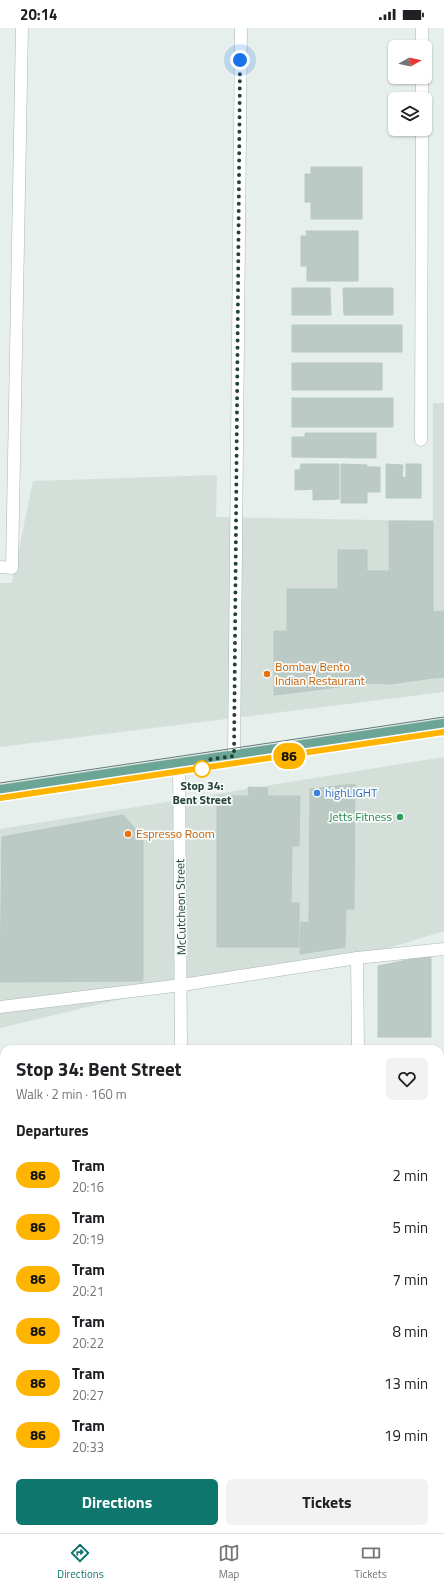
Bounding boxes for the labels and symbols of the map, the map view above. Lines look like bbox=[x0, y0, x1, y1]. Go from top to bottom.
north arrow bbox=[388, 40, 432, 84]
your location bbox=[230, 50, 250, 70]
place label: Bombay Bento Indian Restaurant bbox=[275, 657, 366, 690]
marker: Bombay Bento Indian Restaurant bbox=[262, 669, 272, 679]
line badge: 86 bbox=[271, 743, 307, 769]
marker: Stop 34: Bent Street bbox=[193, 760, 211, 778]
place label: Stop 34: Bent Street bbox=[173, 776, 232, 809]
place label: highLIGHT bbox=[325, 783, 378, 802]
marker: highLIGHT bbox=[312, 788, 322, 798]
place label: Jetts Fitness bbox=[329, 807, 392, 826]
marker: Jetts Fitness bbox=[395, 812, 405, 822]
place label: Espresso Room bbox=[136, 824, 215, 843]
marker: Espresso Room bbox=[123, 829, 133, 839]
street label: McCutcheon Street bbox=[170, 858, 191, 955]

